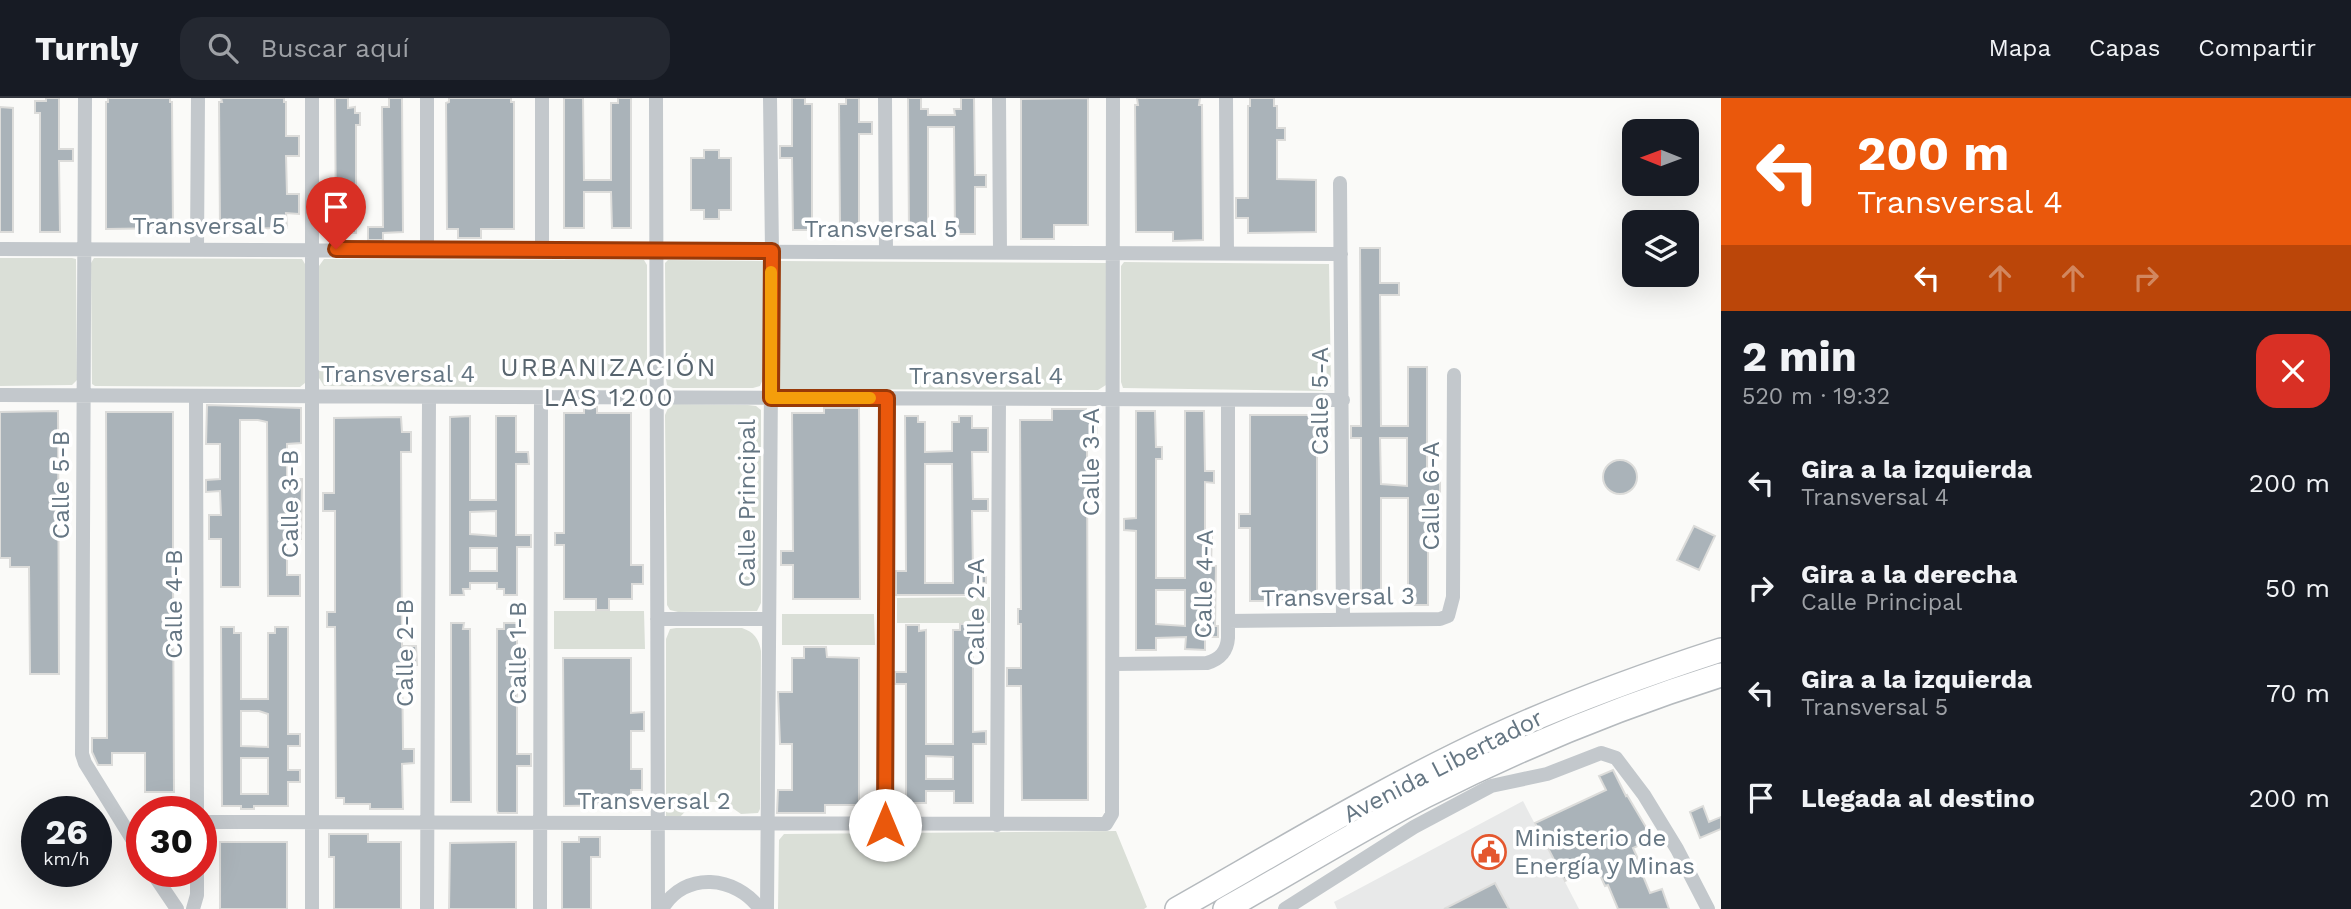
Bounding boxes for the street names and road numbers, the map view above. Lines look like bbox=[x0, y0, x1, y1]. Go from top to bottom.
street label: Transversal 5 bbox=[132, 212, 286, 240]
street label: Transversal 5 bbox=[804, 215, 958, 243]
street label: Calle 5-A bbox=[1306, 347, 1334, 455]
street label: Transversal 4 bbox=[321, 360, 475, 388]
street label: Transversal 4 bbox=[909, 362, 1063, 390]
street label: Calle 3-A bbox=[1077, 408, 1105, 516]
street label: Calle Principal bbox=[733, 418, 761, 587]
street label: Calle 5-B bbox=[47, 431, 75, 539]
street label: Calle 6-A bbox=[1417, 441, 1445, 550]
street label: Calle 3-B bbox=[276, 450, 304, 558]
street label: Calle 4-A bbox=[1189, 529, 1219, 639]
street label: Calle 4-B bbox=[160, 549, 188, 659]
street label: Calle 2-A bbox=[962, 558, 990, 666]
street label: Transversal 3 bbox=[1261, 582, 1415, 612]
street label: Calle 2-B bbox=[391, 599, 419, 707]
street label: Calle 1-B bbox=[504, 601, 532, 705]
street label: Avenida Libertador bbox=[1338, 703, 1548, 829]
street label: Transversal 2 bbox=[577, 787, 731, 815]

